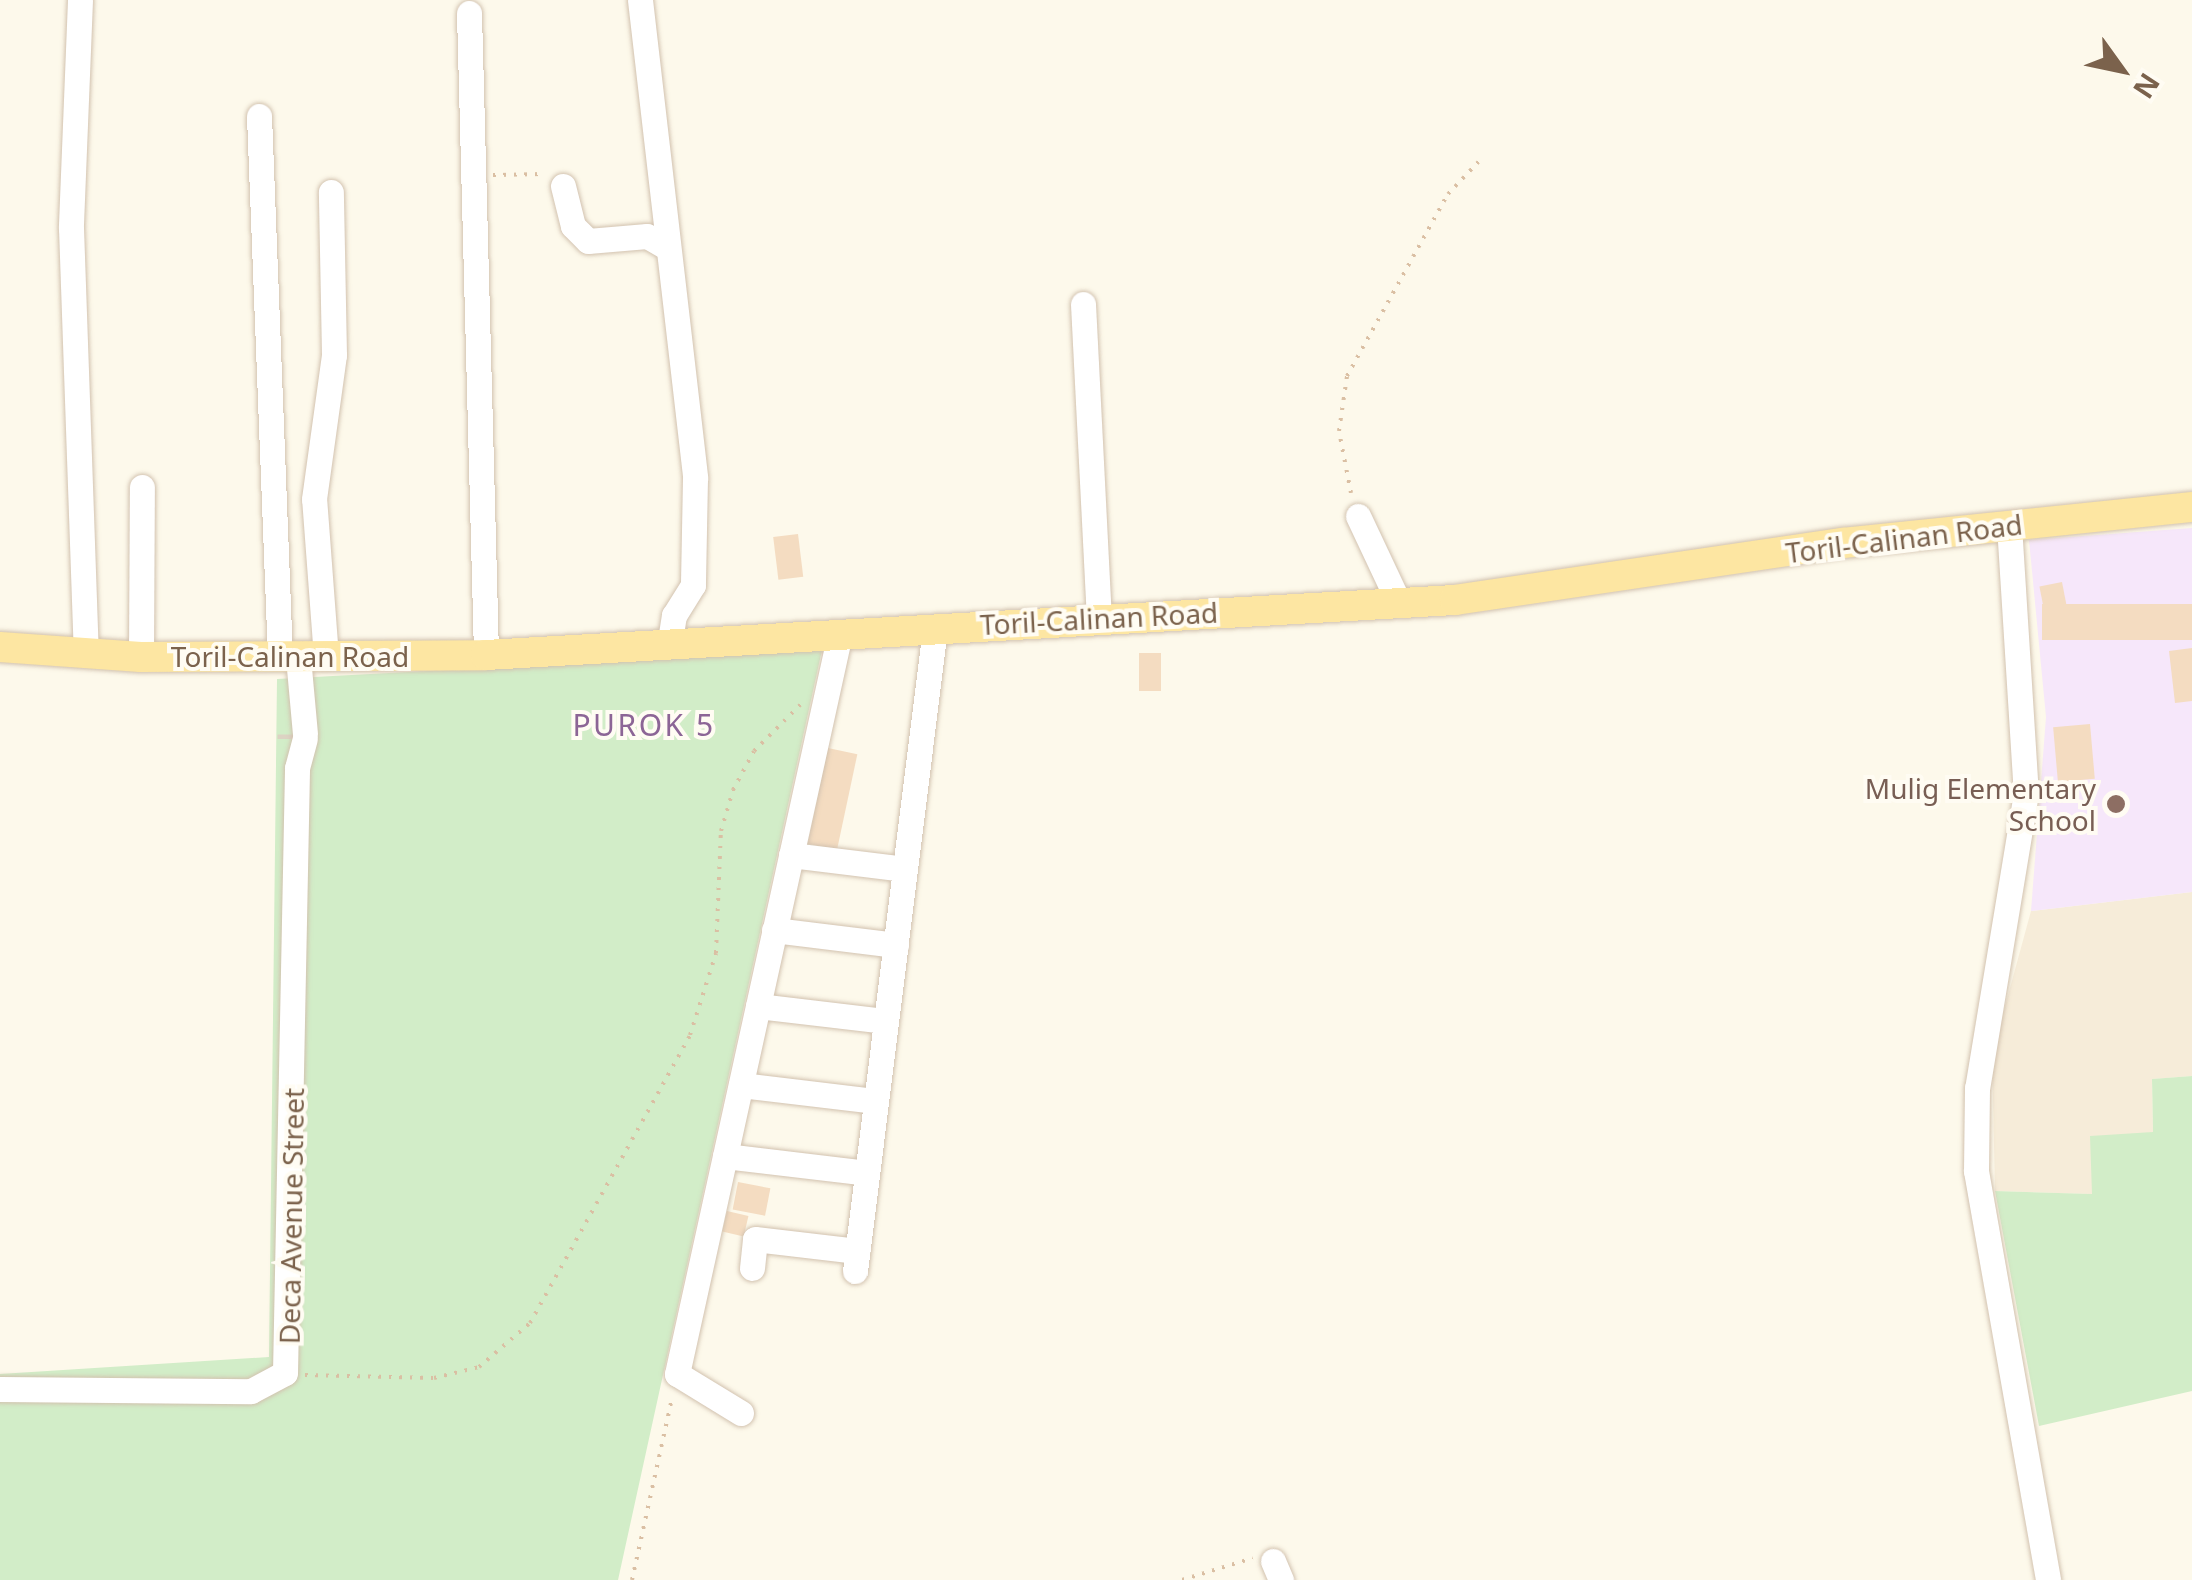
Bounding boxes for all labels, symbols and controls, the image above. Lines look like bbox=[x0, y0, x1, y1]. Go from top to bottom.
north arrow bbox=[2072, 20, 2172, 120]
text: N bbox=[2125, 66, 2169, 106]
street label: Toril-Calinan Road bbox=[1784, 507, 2024, 569]
street label: Toril-Calinan Road bbox=[979, 595, 1219, 641]
street label: Toril-Calinan Road bbox=[171, 639, 409, 673]
district label: PUROK 5 bbox=[572, 707, 716, 743]
place label: Mulig Elementary School bbox=[1865, 771, 2096, 837]
marker: Mulig Elementary School bbox=[2105, 793, 2127, 815]
street label: Deca Avenue Street bbox=[272, 1088, 310, 1344]

